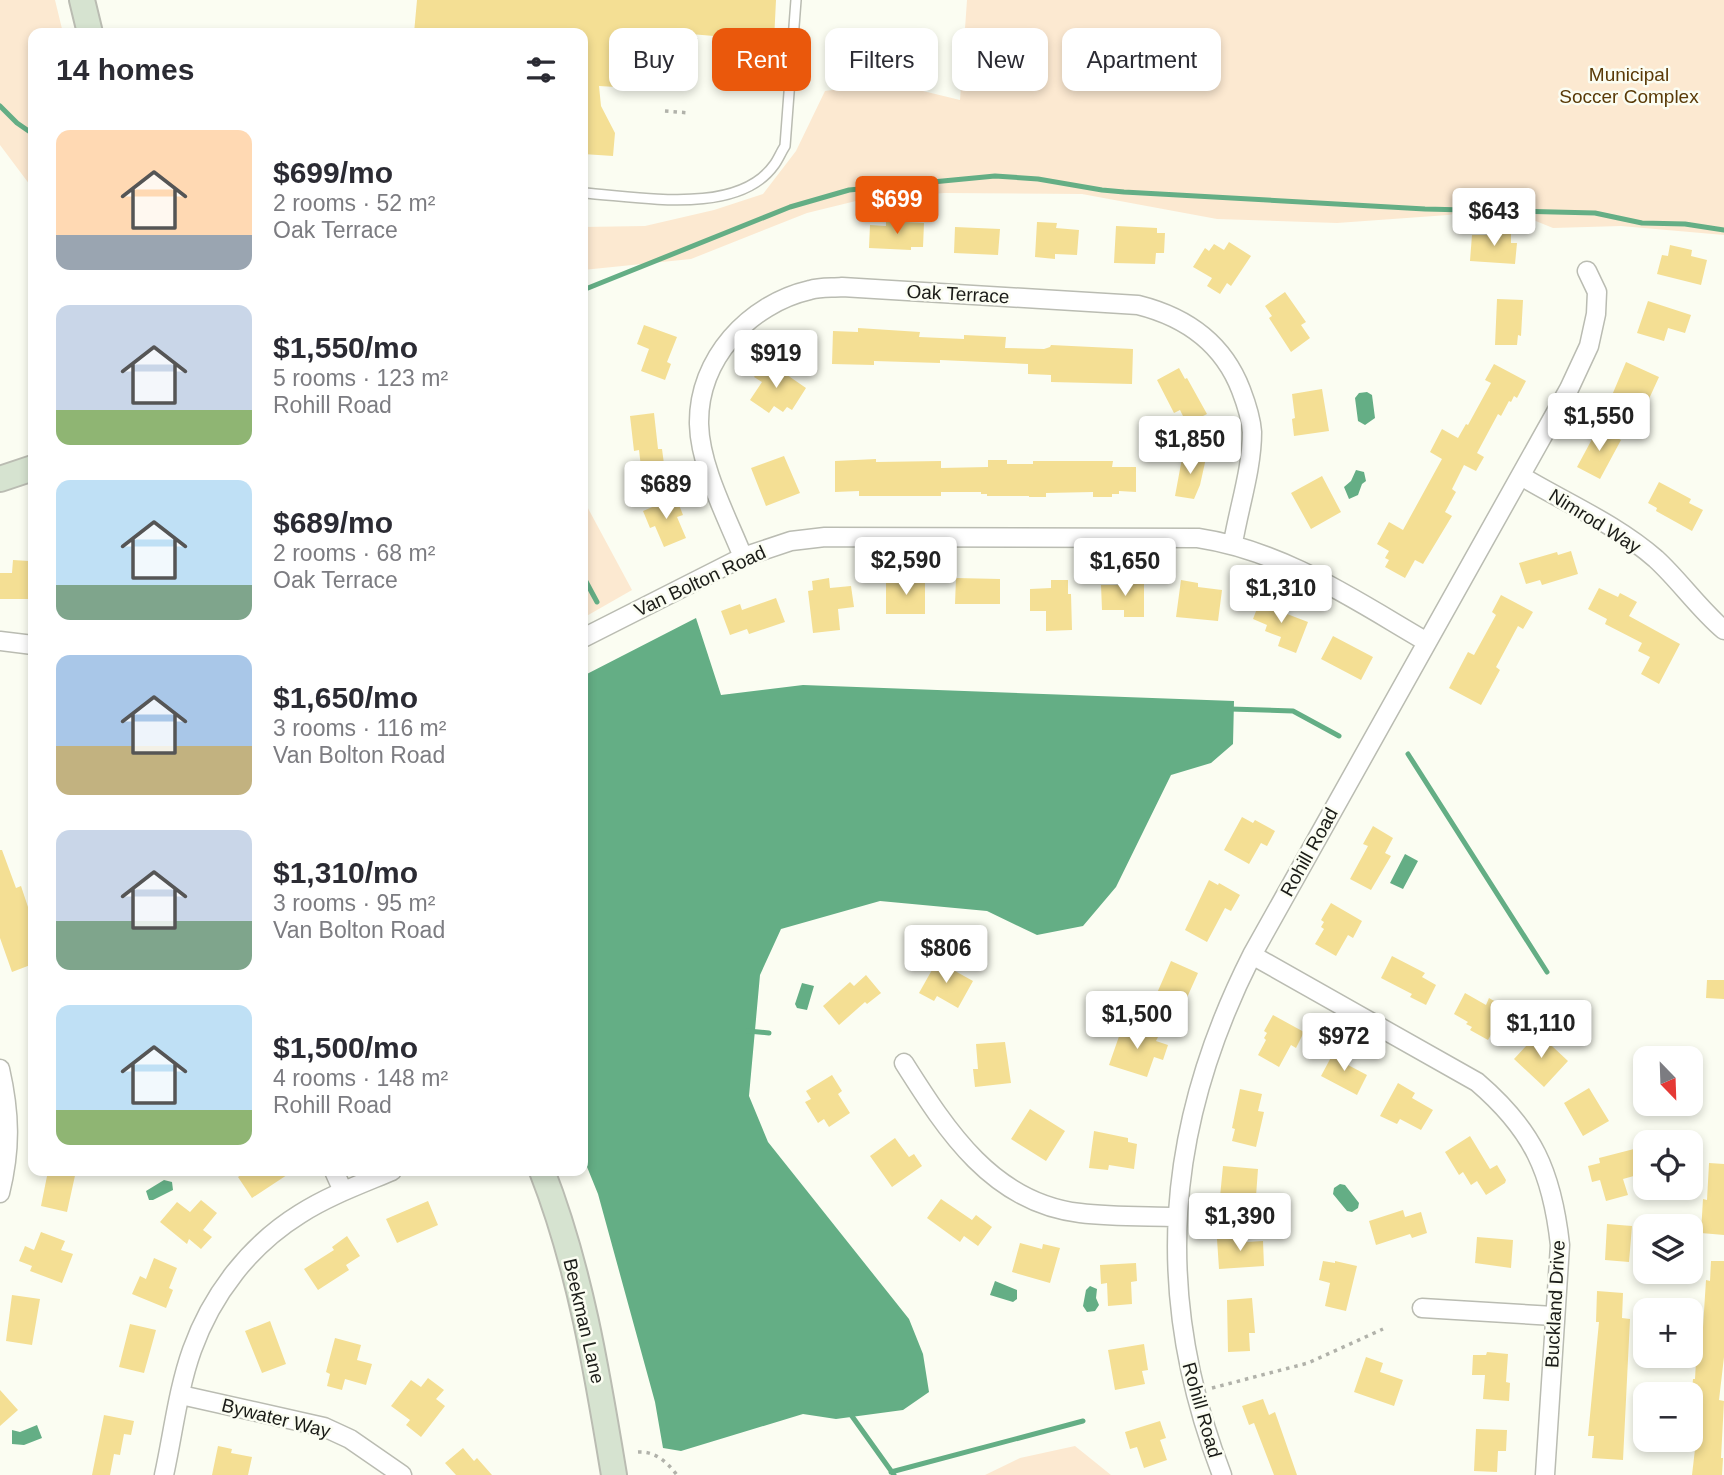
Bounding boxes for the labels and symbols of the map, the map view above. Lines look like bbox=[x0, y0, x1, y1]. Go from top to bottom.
park label: Municipal Soccer Complex bbox=[1559, 64, 1699, 107]
pin: $699 bbox=[856, 176, 938, 236]
pin: $643 bbox=[1453, 188, 1535, 248]
street label: Oak Terrace bbox=[906, 281, 1010, 307]
pin: $919 bbox=[735, 330, 817, 390]
pin: $1,550 bbox=[1542, 393, 1656, 453]
pin: $1,850 bbox=[1133, 416, 1247, 476]
pin: $689 bbox=[625, 462, 707, 521]
street label: Nimrod Way bbox=[1545, 485, 1645, 558]
pin: $2,590 bbox=[849, 538, 963, 597]
pin: $1,650 bbox=[1068, 538, 1182, 598]
street label: Van Bolton Road bbox=[631, 541, 769, 621]
pin: $1,310 bbox=[1224, 566, 1338, 625]
street label: Rohill Road bbox=[1276, 804, 1342, 900]
pin: $806 bbox=[905, 926, 987, 985]
pin: $1,500 bbox=[1080, 992, 1194, 1051]
pin: $1,110 bbox=[1484, 1000, 1598, 1060]
pin: $972 bbox=[1303, 1014, 1385, 1073]
north arrow bbox=[1633, 1046, 1703, 1116]
pin: $1,390 bbox=[1183, 1194, 1297, 1253]
street label: Buckland Drive bbox=[1541, 1240, 1569, 1368]
street label: Beekman Lane bbox=[559, 1256, 609, 1386]
street label: Rohill Road bbox=[1178, 1360, 1226, 1460]
street label: Bywater Way bbox=[220, 1394, 333, 1442]

